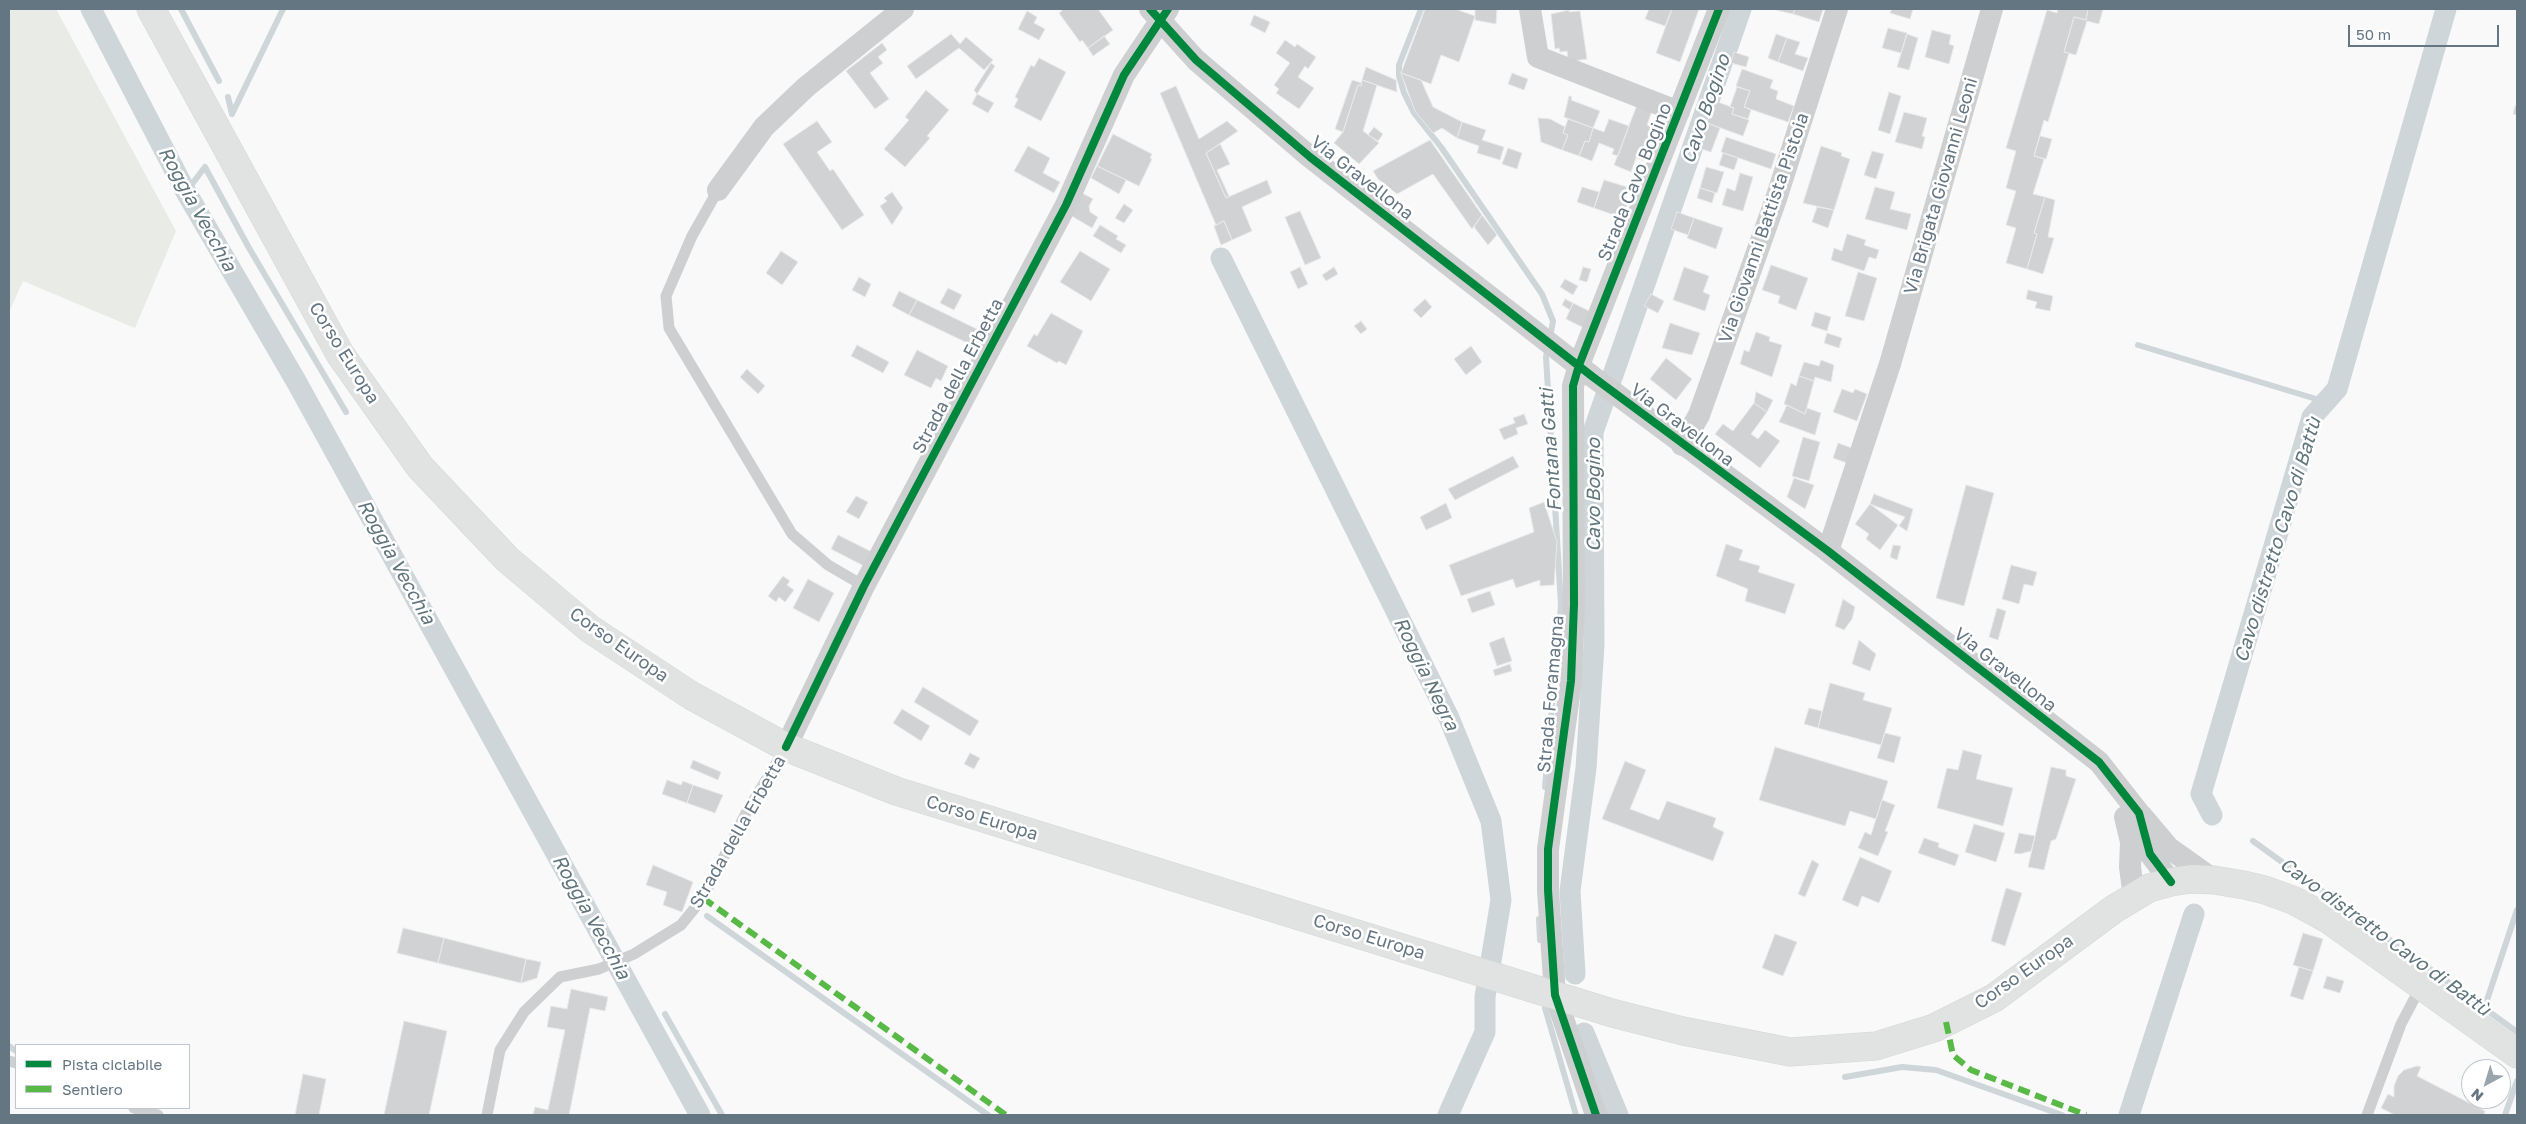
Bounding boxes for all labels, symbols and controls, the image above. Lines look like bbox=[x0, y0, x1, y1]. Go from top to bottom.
scale bar bbox=[2351, 15, 2502, 47]
text: 50 m bbox=[2356, 25, 2391, 43]
water label: Cavo Bogino bbox=[1677, 52, 1735, 166]
street label: Via Brigata Giovanni Leoni bbox=[1900, 75, 1982, 297]
street label: Strada Cavo Bogino bbox=[1593, 100, 1677, 264]
street label: Via Giovanni Battista Pistoia bbox=[1714, 110, 1814, 346]
street label: Via Gravellona bbox=[1306, 131, 1418, 225]
water label: Roggia Vecchia bbox=[153, 143, 241, 275]
street label: Strada della Erbetta bbox=[908, 295, 1008, 457]
street label: Corso Europa bbox=[304, 298, 384, 408]
street label: Via Gravellona bbox=[1626, 379, 1738, 471]
water label: Fontana Gatti bbox=[1535, 388, 1567, 512]
water label: Cavo distretto Cavo di Battù bbox=[2230, 415, 2326, 665]
water label: Cavo Bogino bbox=[1583, 438, 1605, 552]
water label: Roggia Vecchia bbox=[352, 496, 440, 628]
street label: Corso Europa bbox=[565, 603, 673, 687]
water label: Roggia Negra bbox=[1389, 614, 1463, 734]
street label: Strada Foramagna bbox=[1533, 614, 1569, 774]
street label: Via Gravellona bbox=[1949, 623, 2061, 717]
street label: Strada della Erbetta bbox=[685, 752, 791, 912]
street label: Corso Europa bbox=[924, 791, 1040, 845]
water label: Roggia Vecchia bbox=[547, 851, 635, 983]
water label: Cavo distretto Cavo di Battù bbox=[2275, 853, 2495, 1021]
street label: Corso Europa bbox=[1311, 910, 1427, 964]
street label: Corso Europa bbox=[1970, 930, 2078, 1014]
legend bbox=[15, 1044, 190, 1109]
text: Pista ciclabile bbox=[62, 1055, 162, 1073]
north arrow bbox=[2461, 1059, 2511, 1109]
text: Sentiero bbox=[62, 1080, 123, 1098]
text: N bbox=[2467, 1085, 2486, 1105]

